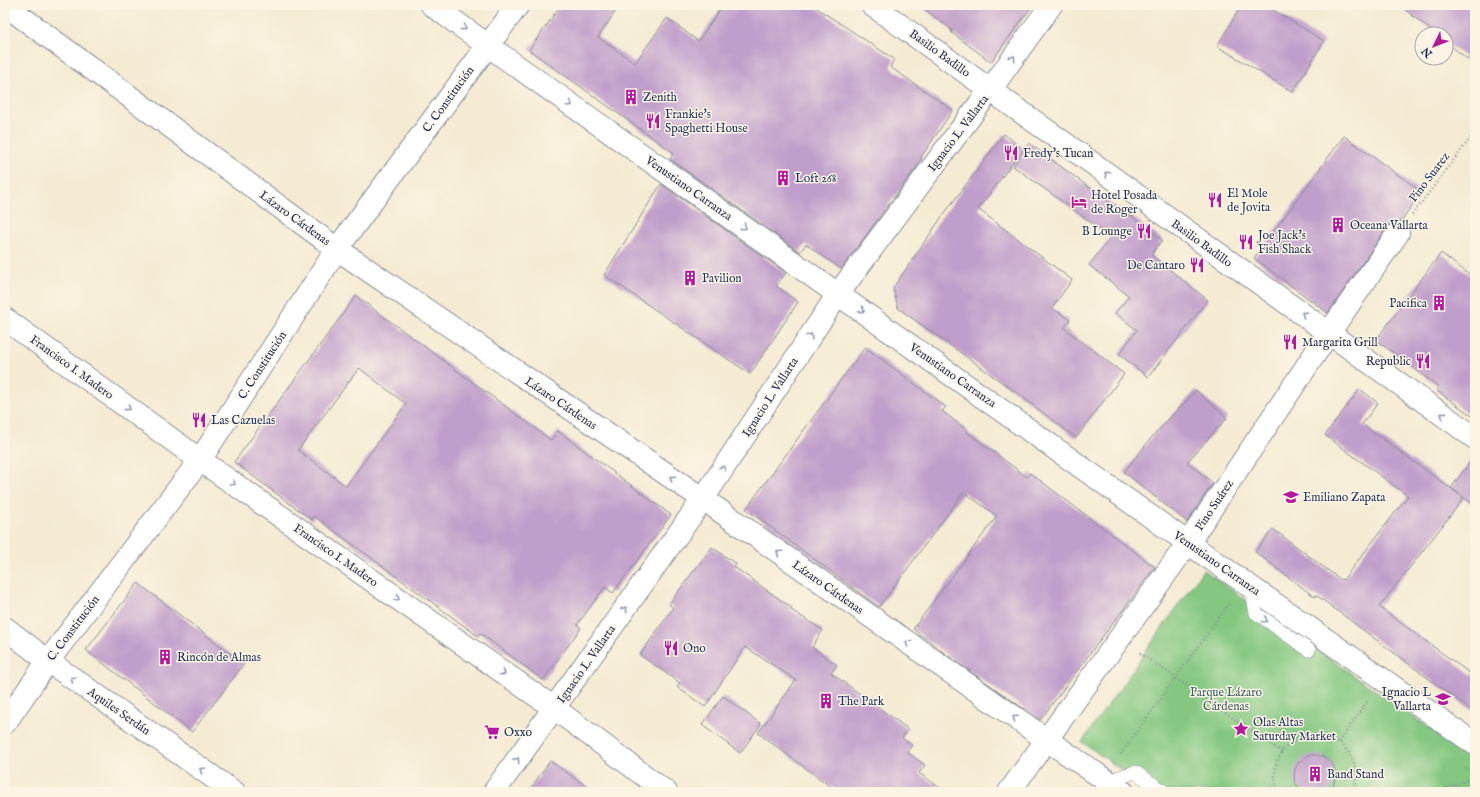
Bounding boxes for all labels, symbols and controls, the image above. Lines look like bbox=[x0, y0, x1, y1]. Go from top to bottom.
one-way arrow bbox=[459, 23, 466, 30]
street label: Basilio Badillo bbox=[906, 26, 974, 81]
north arrow bbox=[1414, 26, 1454, 66]
text: N bbox=[1419, 44, 1436, 61]
one-way arrow bbox=[1008, 55, 1016, 62]
street label: C. Constitución bbox=[419, 63, 478, 135]
building icon: Zenith bbox=[622, 88, 640, 106]
place label: Zenith bbox=[643, 90, 678, 105]
street label: Ignacio L. Vallarta bbox=[925, 91, 993, 175]
one-way arrow bbox=[565, 99, 572, 106]
place label: Frankie's Spaghetti House bbox=[665, 107, 748, 137]
restaurant icon: Frankie's Spaghetti House bbox=[644, 112, 662, 130]
restaurant icon: Fredy's Tucan bbox=[1002, 144, 1020, 162]
place label: Fredy's Tucan bbox=[1023, 146, 1094, 161]
street label: Pino Suarez bbox=[1406, 149, 1453, 205]
street label: Venustiano Carranza bbox=[642, 152, 736, 224]
building icon: Loft 268 bbox=[774, 169, 792, 187]
place label: Loft 268 bbox=[795, 171, 837, 186]
one-way arrow bbox=[1104, 171, 1111, 179]
place label: El Mole de Jovita bbox=[1227, 186, 1271, 216]
street label: Lázaro Cárdenas bbox=[256, 188, 333, 249]
place label: Hotel Posada de Roger bbox=[1091, 188, 1158, 217]
restaurant icon: El Mole de Jovita bbox=[1206, 191, 1224, 209]
hotel icon: Hotel Posada de Roger bbox=[1070, 193, 1088, 211]
street label: Basilio Badillo bbox=[1168, 216, 1236, 271]
building icon: Oceana Vallarta bbox=[1329, 216, 1347, 234]
place label: Oceana Vallarta bbox=[1350, 218, 1429, 233]
one-way arrow bbox=[740, 222, 747, 229]
restaurant icon: B Lounge bbox=[1135, 222, 1153, 240]
place label: B Lounge bbox=[1082, 224, 1132, 239]
place label: Joe Jack's Fish Shack bbox=[1256, 228, 1312, 257]
restaurant icon: Joe Jack's Fish Shack bbox=[1237, 233, 1255, 251]
restaurant icon: De Cantaro bbox=[1188, 256, 1206, 274]
place label: De Cantaro bbox=[1127, 258, 1186, 273]
building icon: Pavilion bbox=[681, 269, 699, 287]
place label: Pavilion bbox=[702, 271, 742, 286]
building icon: Pacifica bbox=[1430, 294, 1448, 312]
place label: Pacifica bbox=[1389, 296, 1428, 311]
one-way arrow bbox=[858, 306, 865, 313]
one-way arrow bbox=[1301, 312, 1308, 319]
street label: C. Constitución bbox=[235, 328, 290, 402]
street label: Francisco I. Madero bbox=[27, 332, 117, 403]
one-way arrow bbox=[805, 333, 813, 340]
restaurant icon: Margarita Grill bbox=[1281, 333, 1299, 351]
place label: Margarita Grill bbox=[1302, 335, 1379, 350]
street label: Venustiano Carranza bbox=[906, 339, 1000, 411]
restaurant icon: Republic bbox=[1414, 352, 1432, 370]
street label: Ignacio L. Vallarta bbox=[739, 354, 802, 440]
place label: Republic bbox=[1366, 354, 1411, 370]
street label: Lázaro Cárdenas bbox=[522, 374, 600, 433]
one-way arrow bbox=[123, 403, 130, 410]
restaurant icon: Las Cazuelas bbox=[190, 411, 208, 429]
place label: Las Cazuelas bbox=[211, 413, 275, 428]
one-way arrow bbox=[1441, 413, 1448, 420]
one-way arrow bbox=[719, 465, 726, 472]
one-way arrow bbox=[669, 475, 676, 483]
street label: Pino Suárez bbox=[1192, 476, 1237, 534]
one-way arrow bbox=[229, 478, 236, 485]
school or university icon: Emiliano Zapata bbox=[1282, 488, 1300, 506]
place label: Emiliano Zapata bbox=[1303, 490, 1386, 506]
street label: Francisco I. Madero bbox=[291, 521, 381, 590]
street label: Venustiano Carranza bbox=[1170, 527, 1264, 599]
one-way arrow bbox=[776, 550, 783, 558]
street label: Lázaro Cárdenas bbox=[789, 557, 866, 618]
street label: C. Constitución bbox=[44, 592, 103, 664]
one-way arrow bbox=[393, 593, 400, 601]
one-way arrow bbox=[620, 607, 627, 614]
one-way arrow bbox=[1260, 615, 1267, 622]
street label: Ignacio L. Vallarta bbox=[554, 622, 619, 706]
restaurant icon: Ono bbox=[662, 639, 680, 657]
one-way arrow bbox=[905, 640, 912, 648]
place label: Ono bbox=[683, 641, 706, 656]
building icon: Rincón de Almas bbox=[156, 648, 174, 666]
place label: Rincón de Almas bbox=[177, 650, 261, 665]
one-way arrow bbox=[499, 668, 506, 675]
one-way arrow bbox=[70, 676, 77, 684]
street label: Aquiles Serdán bbox=[83, 684, 153, 740]
park label: Parque Lázaro Cárdenas bbox=[1190, 685, 1263, 714]
place label: Ignacio L Vallarta bbox=[1382, 685, 1432, 714]
school or university icon: Ignacio L Vallarta bbox=[1434, 690, 1452, 708]
building icon: The Park bbox=[817, 692, 835, 710]
place label: The Park bbox=[838, 694, 885, 709]
place label: Olas Altas Saturday Market bbox=[1253, 715, 1336, 744]
one-way arrow bbox=[1012, 716, 1019, 723]
place icon: Olas Altas Saturday Market bbox=[1232, 720, 1250, 738]
supermarket icon: Oxxo bbox=[483, 723, 501, 741]
place label: Oxxo bbox=[504, 725, 532, 740]
one-way arrow bbox=[512, 758, 519, 765]
building icon: Band Stand bbox=[1306, 765, 1324, 783]
place label: Band Stand bbox=[1327, 767, 1384, 782]
one-way arrow bbox=[200, 768, 207, 775]

